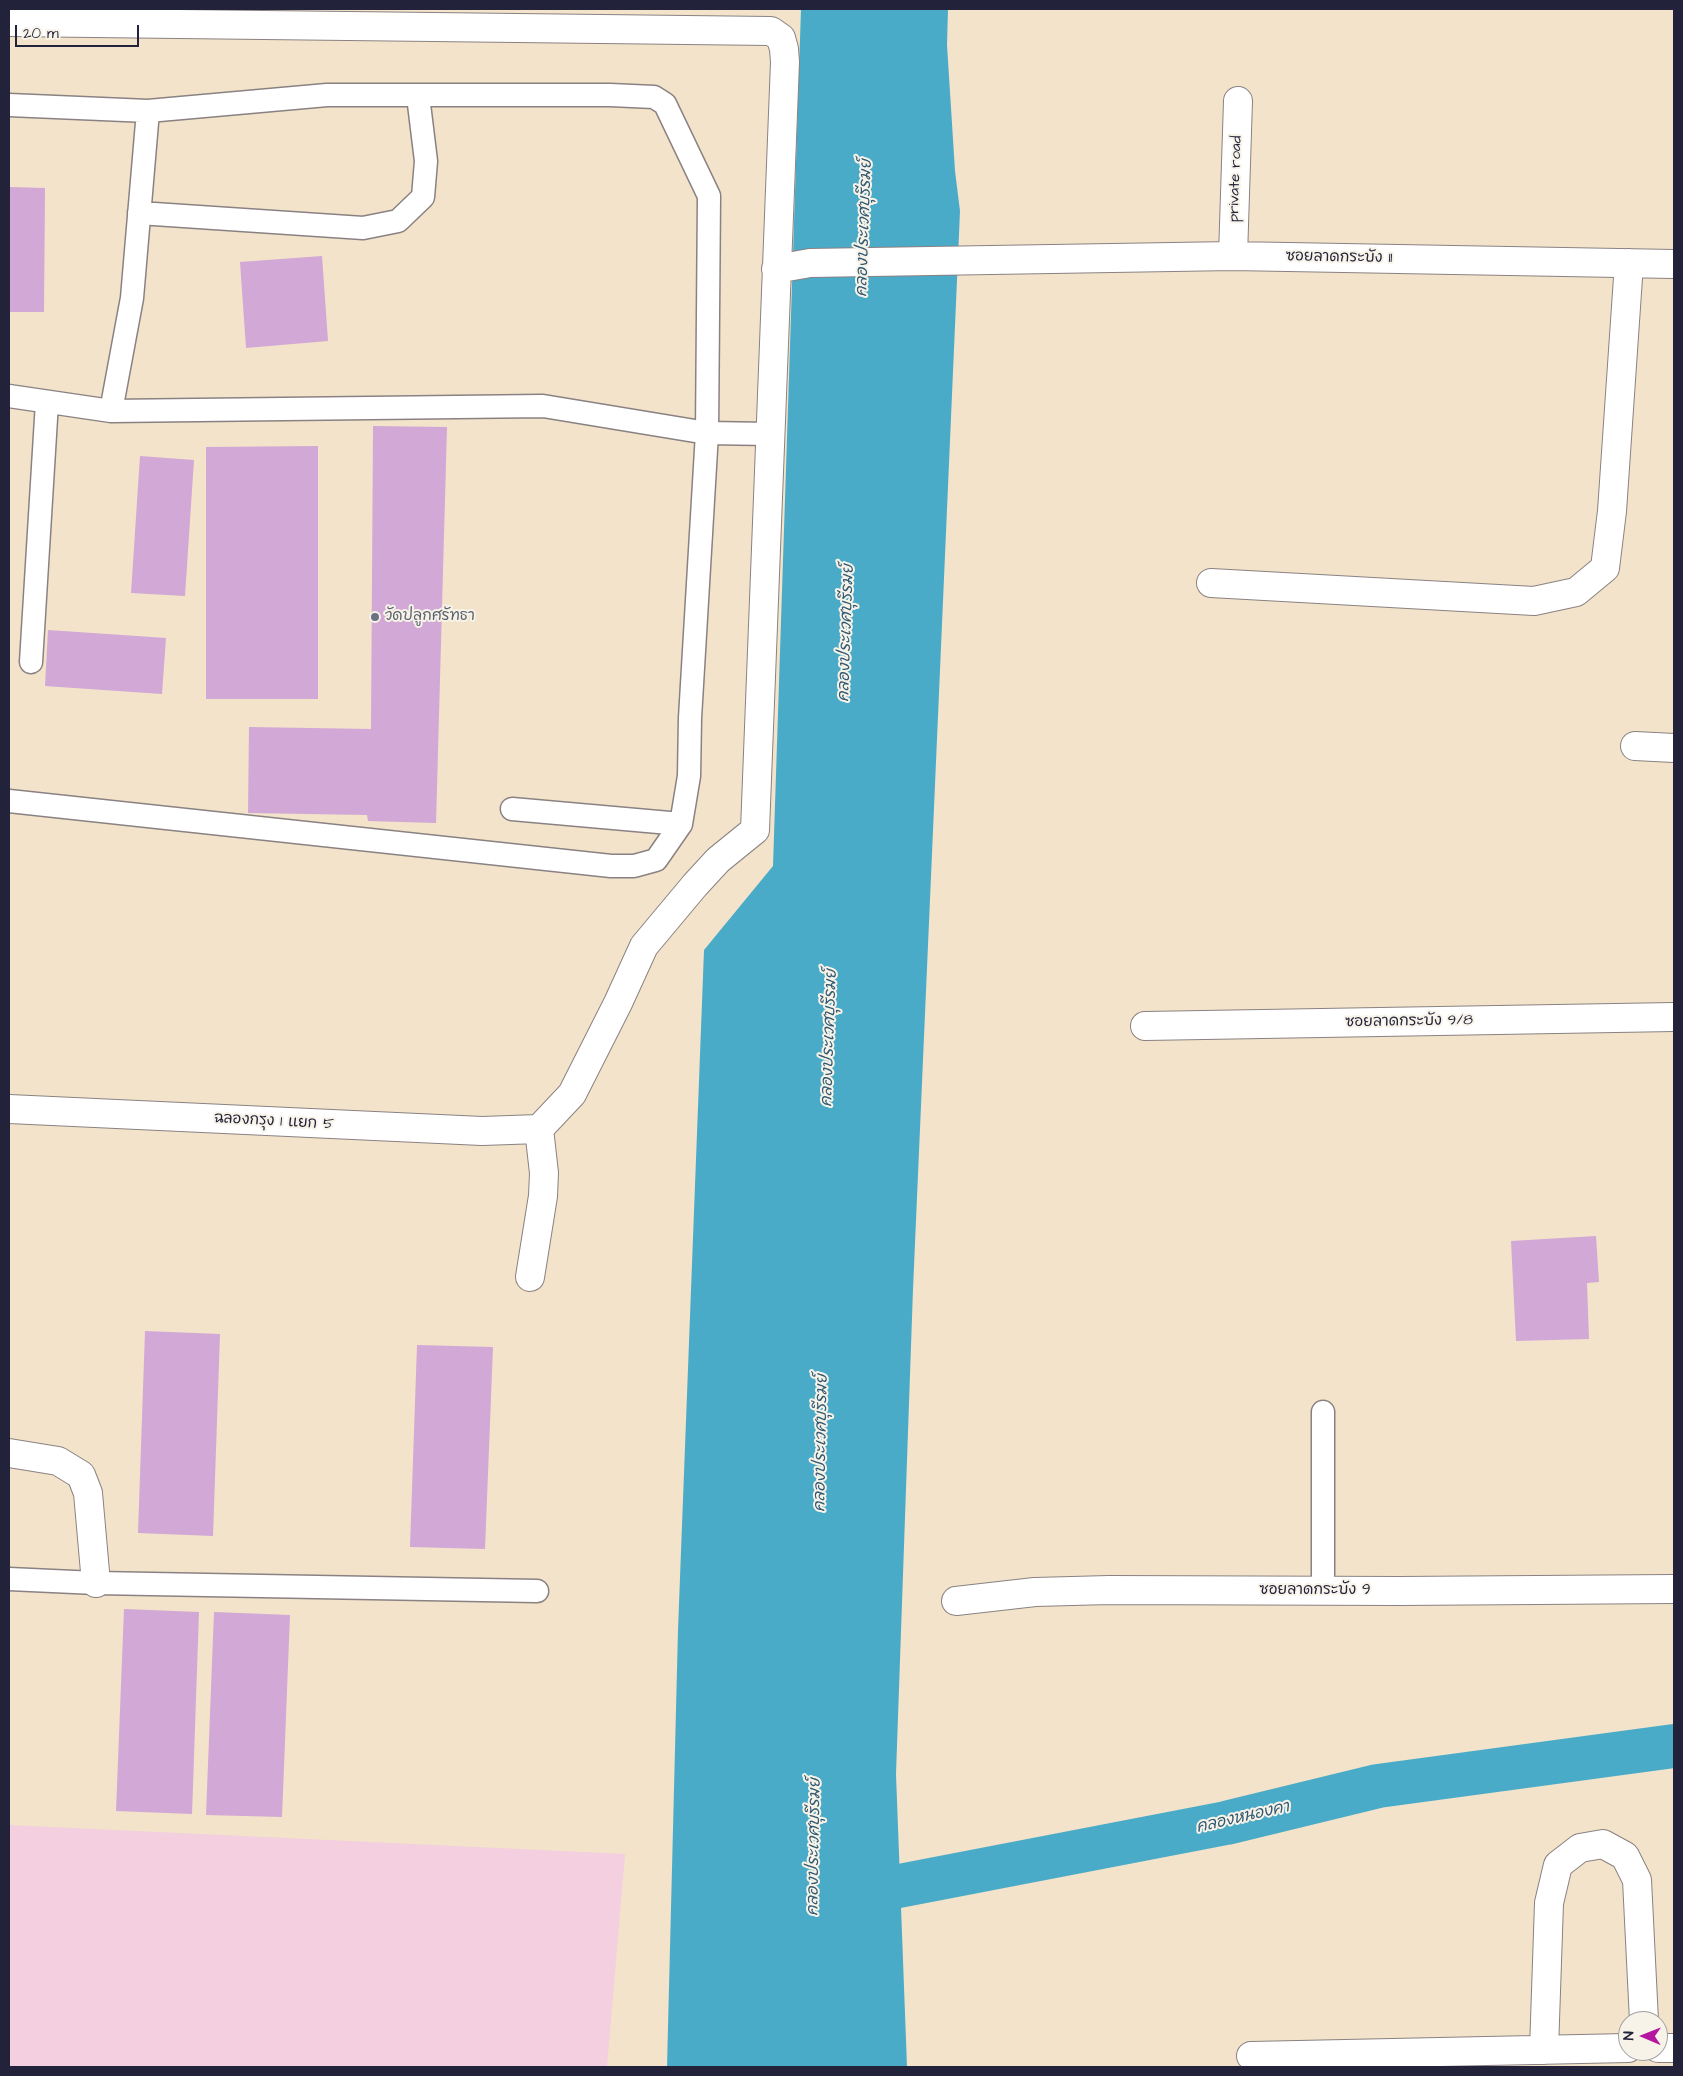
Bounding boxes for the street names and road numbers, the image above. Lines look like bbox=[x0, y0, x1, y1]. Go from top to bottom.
street label: private road bbox=[1225, 135, 1247, 223]
street label: ซอยลาดกระบัง 11 bbox=[1286, 248, 1392, 268]
street label: ซอยลาดกระบัง 9/8 bbox=[1345, 1012, 1473, 1032]
street label: ฉลองกรุง 1 แยก 5 bbox=[214, 1110, 334, 1134]
street label: ซอยลาดกระบัง 9 bbox=[1259, 1582, 1371, 1600]

